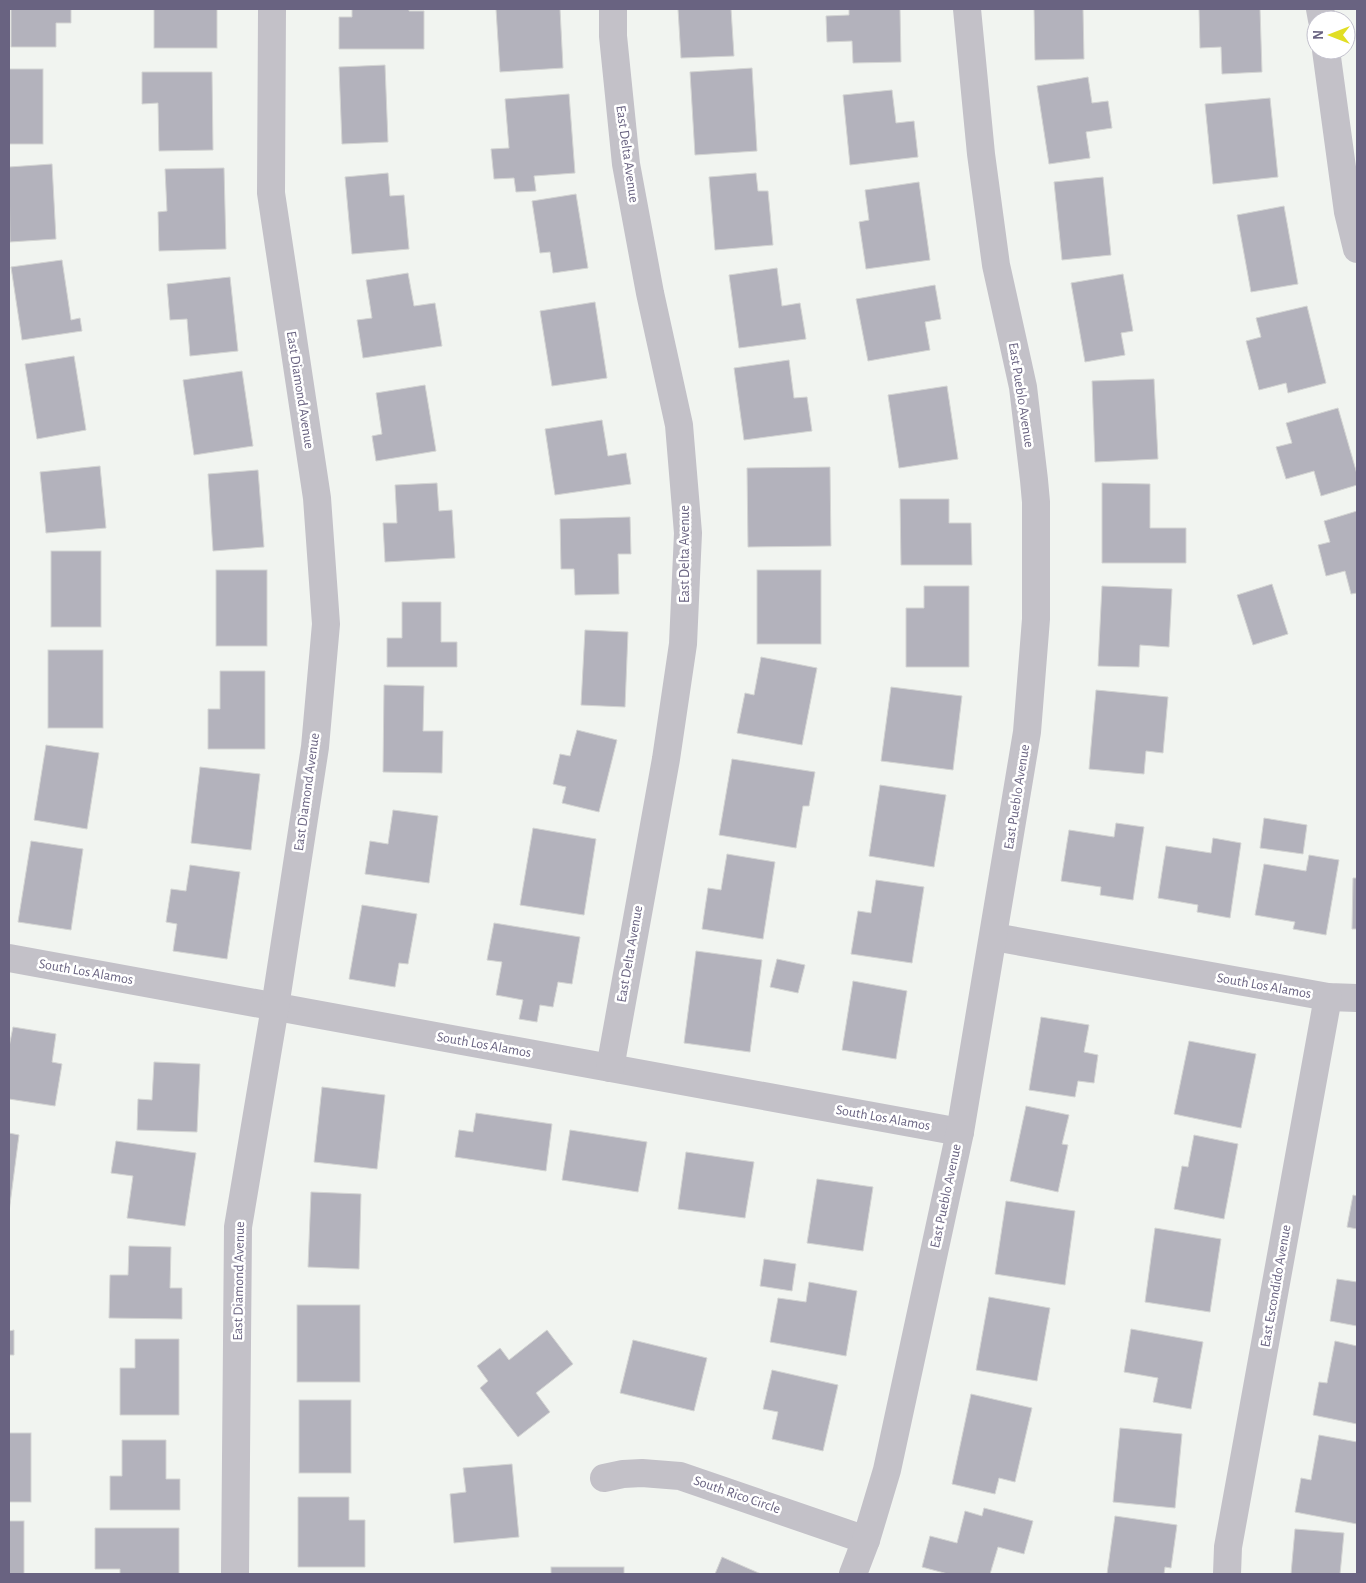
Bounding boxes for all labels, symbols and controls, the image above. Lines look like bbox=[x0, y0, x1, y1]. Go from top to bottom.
north arrow bbox=[1306, 10, 1356, 60]
text: N bbox=[1312, 30, 1326, 40]
street label: East Delta Avenue bbox=[613, 105, 641, 203]
street label: East Diamond Avenue bbox=[284, 330, 316, 450]
street label: East Pueblo Avenue bbox=[1006, 341, 1036, 449]
street label: East Delta Avenue bbox=[678, 505, 692, 603]
street label: East Diamond Avenue bbox=[292, 732, 322, 852]
street label: East Pueblo Avenue bbox=[1002, 743, 1032, 851]
street label: East Delta Avenue bbox=[615, 905, 645, 1003]
street label: South Los Alamos bbox=[38, 957, 134, 987]
street label: South Los Alamos bbox=[1216, 971, 1312, 1001]
street label: South Los Alamos bbox=[436, 1030, 532, 1060]
street label: South Los Alamos bbox=[835, 1103, 931, 1133]
street label: East Pueblo Avenue bbox=[928, 1143, 964, 1249]
street label: East Diamond Avenue bbox=[231, 1221, 247, 1341]
street label: East Escondido Avenue bbox=[1258, 1224, 1294, 1348]
street label: South Rico Circle bbox=[692, 1474, 782, 1516]

